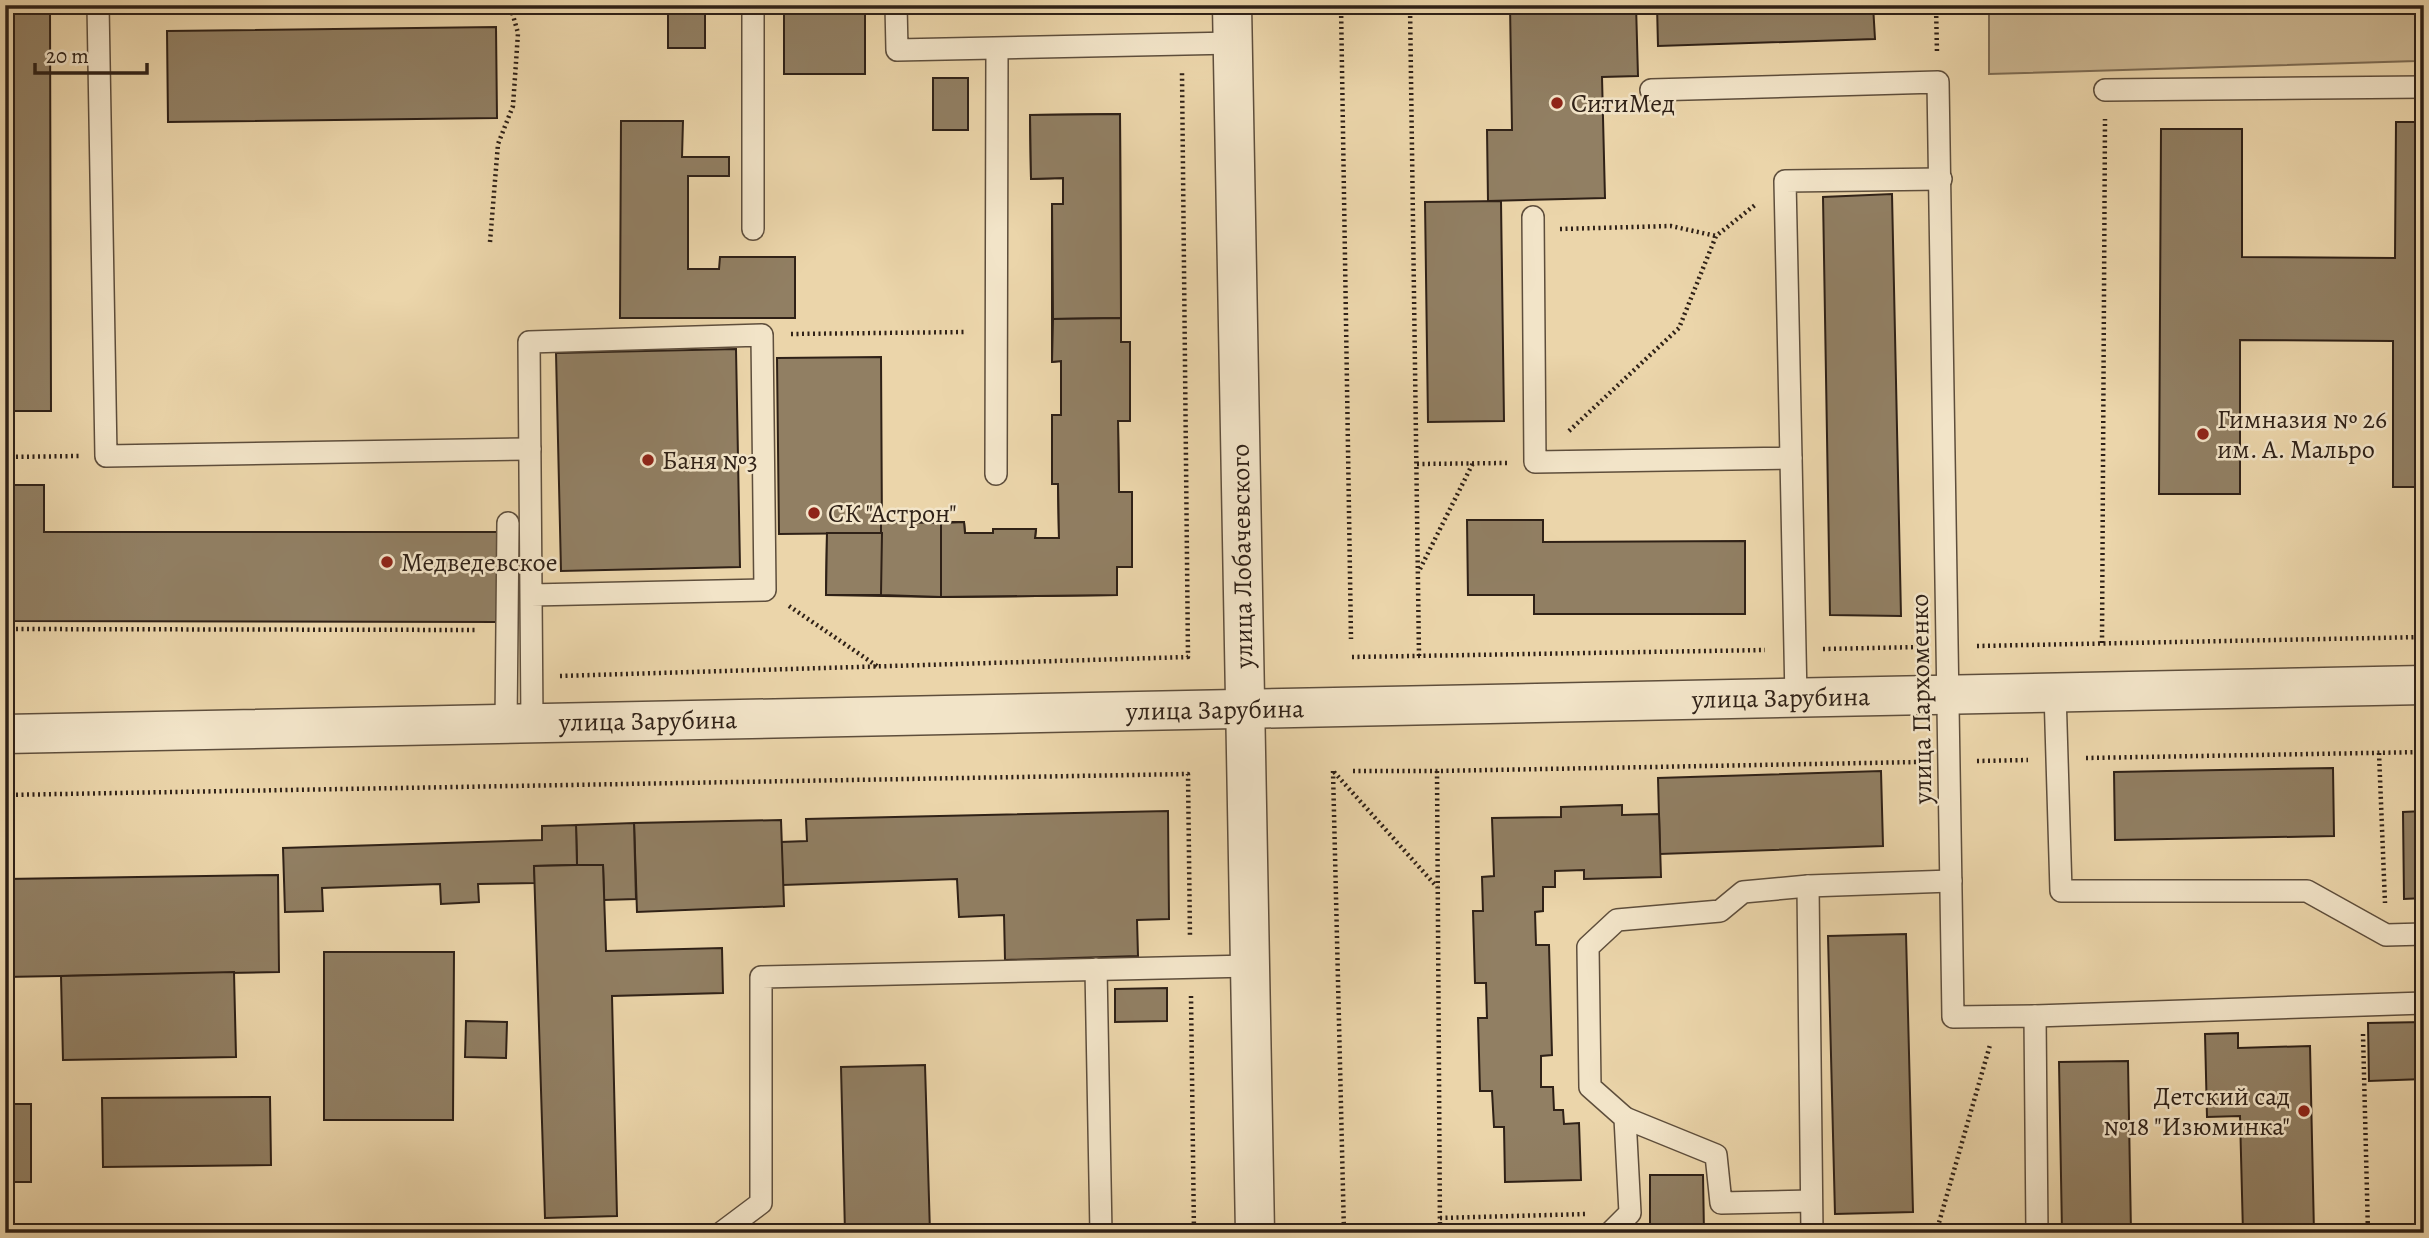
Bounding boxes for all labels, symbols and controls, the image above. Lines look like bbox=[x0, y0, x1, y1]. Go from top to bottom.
scale bar bbox=[35, 32, 147, 76]
text: 20 m bbox=[46, 42, 89, 70]
place label: СитиМед bbox=[1571, 86, 1675, 121]
marker: СитиМед bbox=[1549, 95, 1565, 111]
place label: Гимназия № 26 им. А. Мальро bbox=[2217, 402, 2387, 467]
marker: Гимназия № 26 им. А. Мальро bbox=[2195, 426, 2211, 442]
place label: Баня №3 bbox=[662, 443, 758, 478]
street label: улица Лобачевского bbox=[1223, 443, 1261, 670]
marker: Баня №3 bbox=[640, 452, 656, 468]
place label: СК "Астрон" bbox=[828, 496, 957, 531]
marker: СК "Астрон" bbox=[806, 505, 822, 521]
place label: Медведевское bbox=[401, 545, 558, 580]
marker: Медведевское bbox=[379, 554, 395, 570]
street label: улица Пархоменко bbox=[1902, 593, 1940, 806]
street label: улица Зарубина bbox=[1691, 679, 1870, 717]
street label: улица Зарубина bbox=[1125, 691, 1304, 729]
street label: улица Зарубина bbox=[558, 702, 737, 740]
place label: Детский сад №18 "Изюминка" bbox=[2103, 1079, 2290, 1144]
marker: Детский сад №18 "Изюминка" bbox=[2296, 1103, 2312, 1119]

